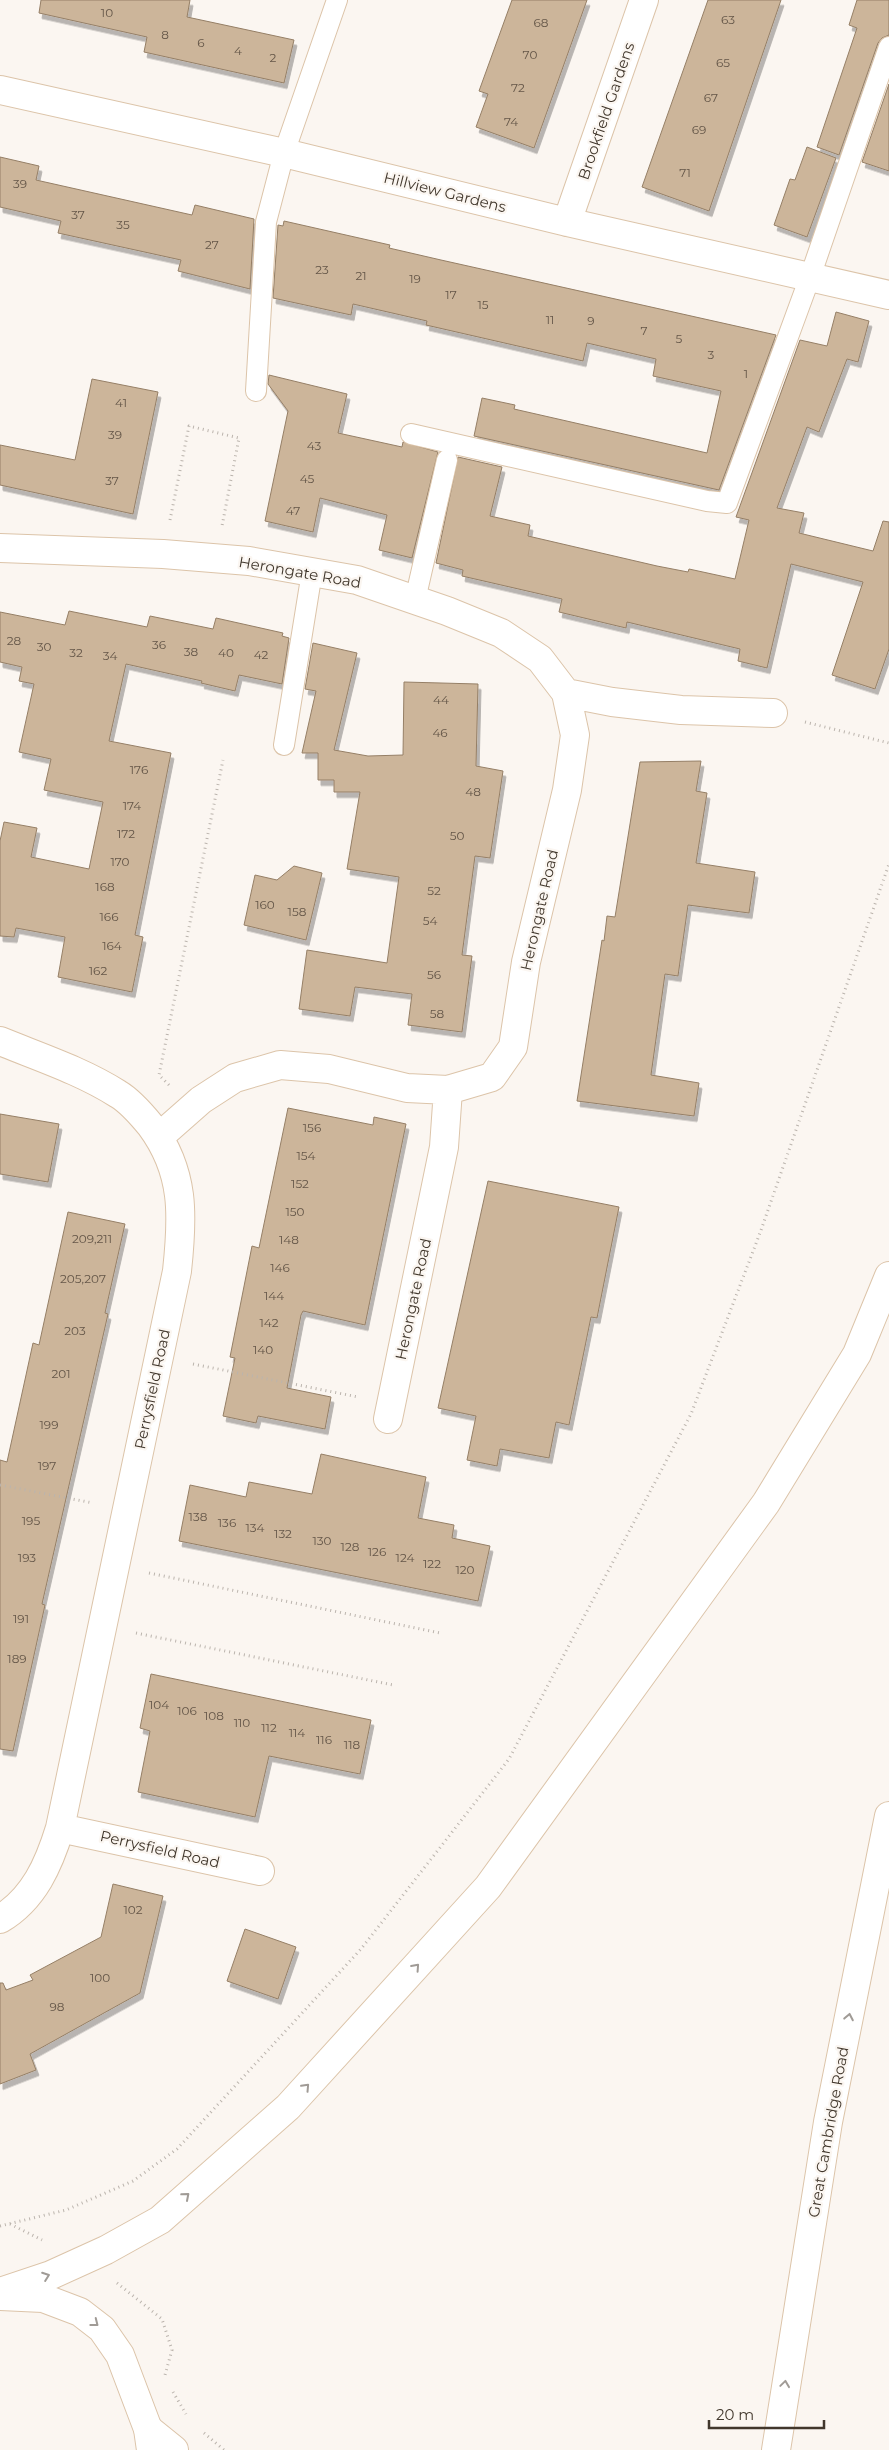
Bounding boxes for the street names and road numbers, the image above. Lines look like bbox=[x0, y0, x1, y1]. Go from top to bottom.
street label: Brookfield Gardens bbox=[574, 40, 638, 182]
street label: Hillview Gardens bbox=[382, 168, 508, 216]
street label: Herongate Road bbox=[237, 552, 363, 592]
street label: Herongate Road bbox=[516, 848, 562, 972]
street label: Herongate Road bbox=[391, 1236, 435, 1362]
street label: Perrysfield Road bbox=[130, 1327, 174, 1451]
street label: Perrysfield Road bbox=[98, 1826, 222, 1872]
street label: Great Cambridge Road bbox=[804, 2045, 852, 2219]

